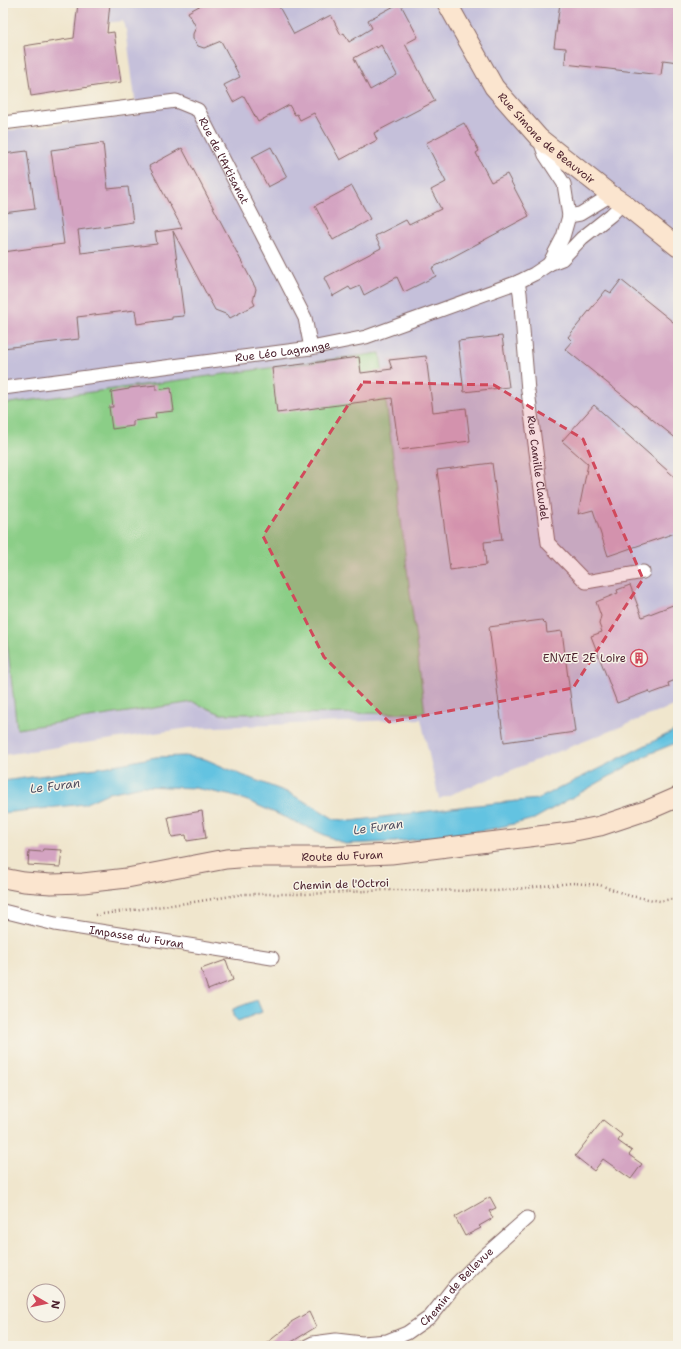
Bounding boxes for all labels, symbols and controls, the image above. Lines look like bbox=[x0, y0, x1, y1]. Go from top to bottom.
street label: Rue Simone de Beauvoir bbox=[494, 90, 598, 188]
street label: Rue de l'Artisanat bbox=[195, 115, 252, 207]
street label: Rue Léo Lagrange bbox=[234, 337, 332, 366]
street label: Rue Camille Claudel bbox=[523, 415, 552, 522]
building icon: ENVIE 2E Loire bbox=[629, 648, 649, 668]
place label: ENVIE 2E Loire bbox=[543, 651, 626, 666]
water label: Le Furan bbox=[29, 775, 81, 797]
water label: Le Furan bbox=[352, 816, 404, 838]
street label: Route du Furan bbox=[301, 847, 384, 865]
street label: Chemin de l'Octroi bbox=[293, 875, 389, 894]
street label: Impasse du Furan bbox=[88, 922, 185, 952]
street label: Chemin de Bellevue bbox=[417, 1244, 497, 1330]
north arrow bbox=[26, 1283, 66, 1323]
text: N bbox=[47, 1299, 63, 1310]

